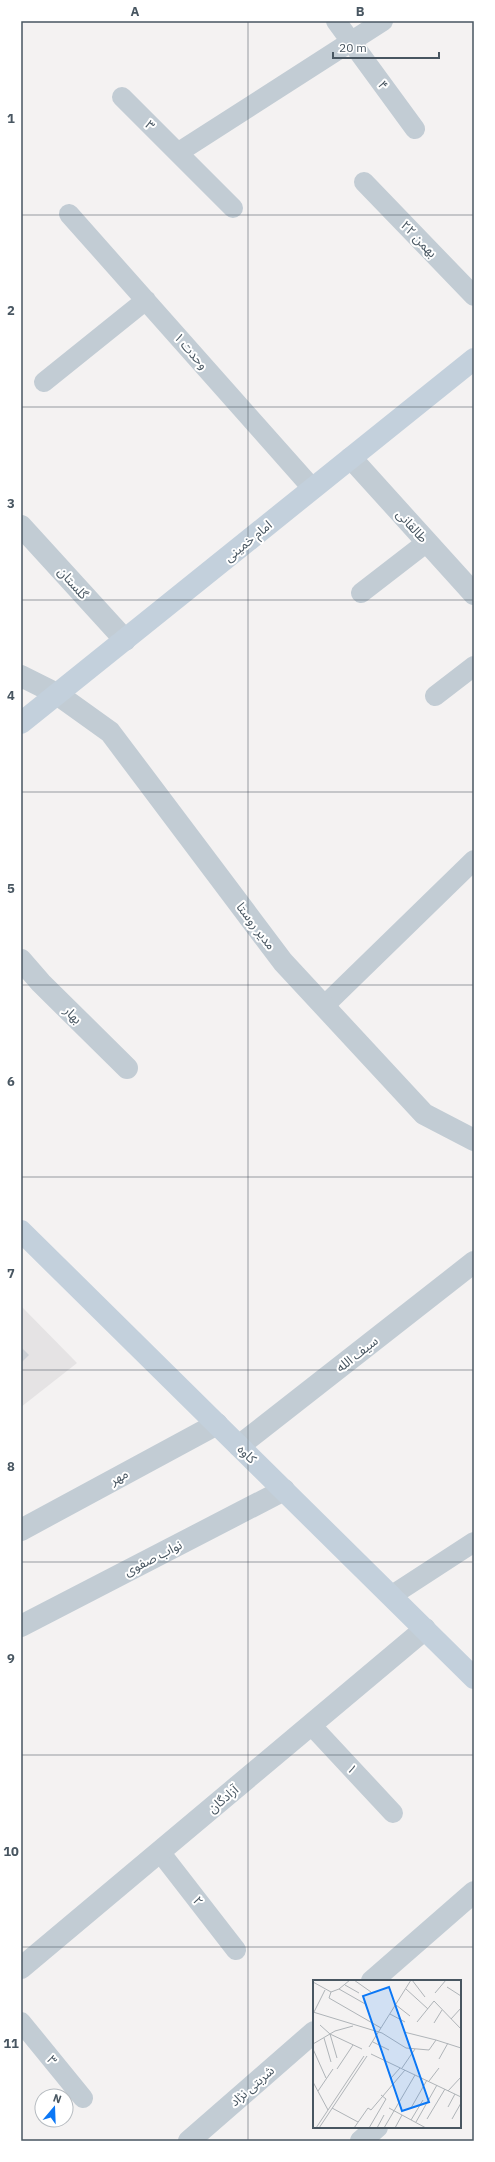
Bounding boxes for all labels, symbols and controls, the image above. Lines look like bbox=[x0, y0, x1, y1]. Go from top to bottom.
text: A bbox=[131, 3, 140, 20]
text: B bbox=[356, 3, 365, 20]
scale bar bbox=[333, 34, 439, 60]
text: 20 m bbox=[339, 40, 367, 55]
street label: ۴ bbox=[374, 77, 392, 93]
text: 1 bbox=[7, 110, 15, 127]
street label: ۳ bbox=[141, 116, 159, 134]
street label: ۲۲ بهمن bbox=[397, 217, 441, 261]
text: 2 bbox=[7, 302, 15, 319]
street label: وحدت ۱ bbox=[170, 329, 212, 373]
text: 3 bbox=[7, 495, 15, 512]
street label: طالقانی bbox=[393, 506, 432, 546]
street label: امام خمینی bbox=[220, 516, 276, 566]
street label: گلستان bbox=[54, 563, 92, 603]
text: 4 bbox=[7, 687, 15, 704]
text: 5 bbox=[7, 880, 15, 897]
street label: مدیر روستا bbox=[233, 899, 280, 953]
street label: بهار bbox=[60, 1002, 86, 1028]
text: 6 bbox=[7, 1073, 15, 1090]
text: 7 bbox=[7, 1265, 15, 1282]
street label: سیف الله bbox=[332, 1332, 382, 1376]
street label: کاوه bbox=[234, 1441, 261, 1468]
text: 8 bbox=[7, 1458, 15, 1475]
street label: مهر bbox=[106, 1465, 131, 1489]
street label: نواب صفوی bbox=[121, 1536, 185, 1580]
text: 9 bbox=[7, 1650, 15, 1667]
street label: ۱ bbox=[343, 1760, 361, 1778]
street label: آزادگان bbox=[204, 1781, 243, 1817]
text: 10 bbox=[3, 1843, 19, 1860]
street label: ۲ bbox=[189, 1893, 207, 1909]
inset map bbox=[313, 1980, 461, 2128]
text: 11 bbox=[3, 2035, 19, 2052]
street label: ۳ bbox=[43, 2052, 61, 2068]
street label: شربتی نژاد bbox=[226, 2062, 278, 2110]
north arrow bbox=[34, 2088, 74, 2128]
text: N bbox=[51, 2091, 63, 2106]

